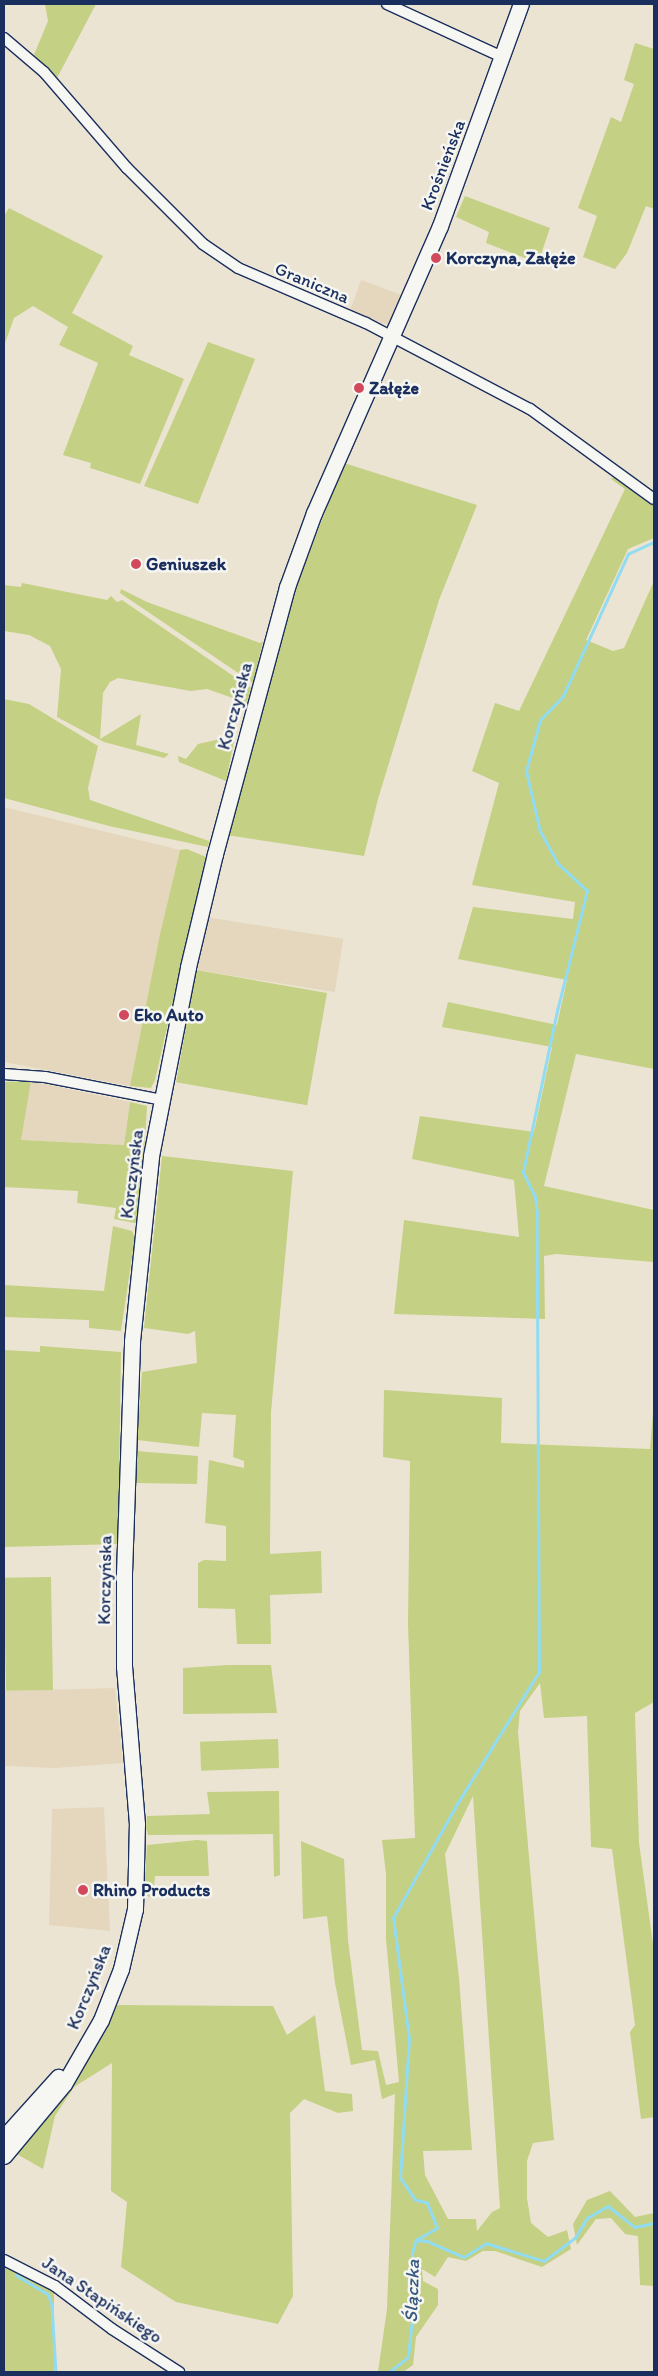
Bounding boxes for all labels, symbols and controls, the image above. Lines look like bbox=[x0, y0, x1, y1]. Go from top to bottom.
street label: Krośnieńska bbox=[416, 117, 470, 213]
place label: Korczyna, Załęże bbox=[446, 247, 576, 269]
marker: Korczyna, Załęże bbox=[430, 252, 442, 264]
street label: Graniczna bbox=[271, 258, 353, 308]
place label: Załęże bbox=[369, 377, 419, 399]
marker: Załęże bbox=[353, 382, 365, 394]
place label: Geniuszek bbox=[146, 553, 226, 575]
marker: Geniuszek bbox=[130, 558, 142, 570]
street label: Korczyńska bbox=[213, 660, 257, 752]
place label: Eko Auto bbox=[134, 1004, 204, 1026]
marker: Eko Auto bbox=[118, 1009, 130, 1021]
street label: Korczyńska bbox=[116, 1128, 148, 1220]
street label: Korczyńska bbox=[93, 1535, 117, 1625]
place label: Rhino Products bbox=[93, 1879, 210, 1901]
marker: Rhino Products bbox=[77, 1884, 89, 1896]
street label: Korczyńska bbox=[62, 1941, 116, 2033]
street label: Jana Stapińskiego bbox=[38, 2252, 166, 2348]
water label: Ślączka bbox=[400, 2259, 424, 2323]

